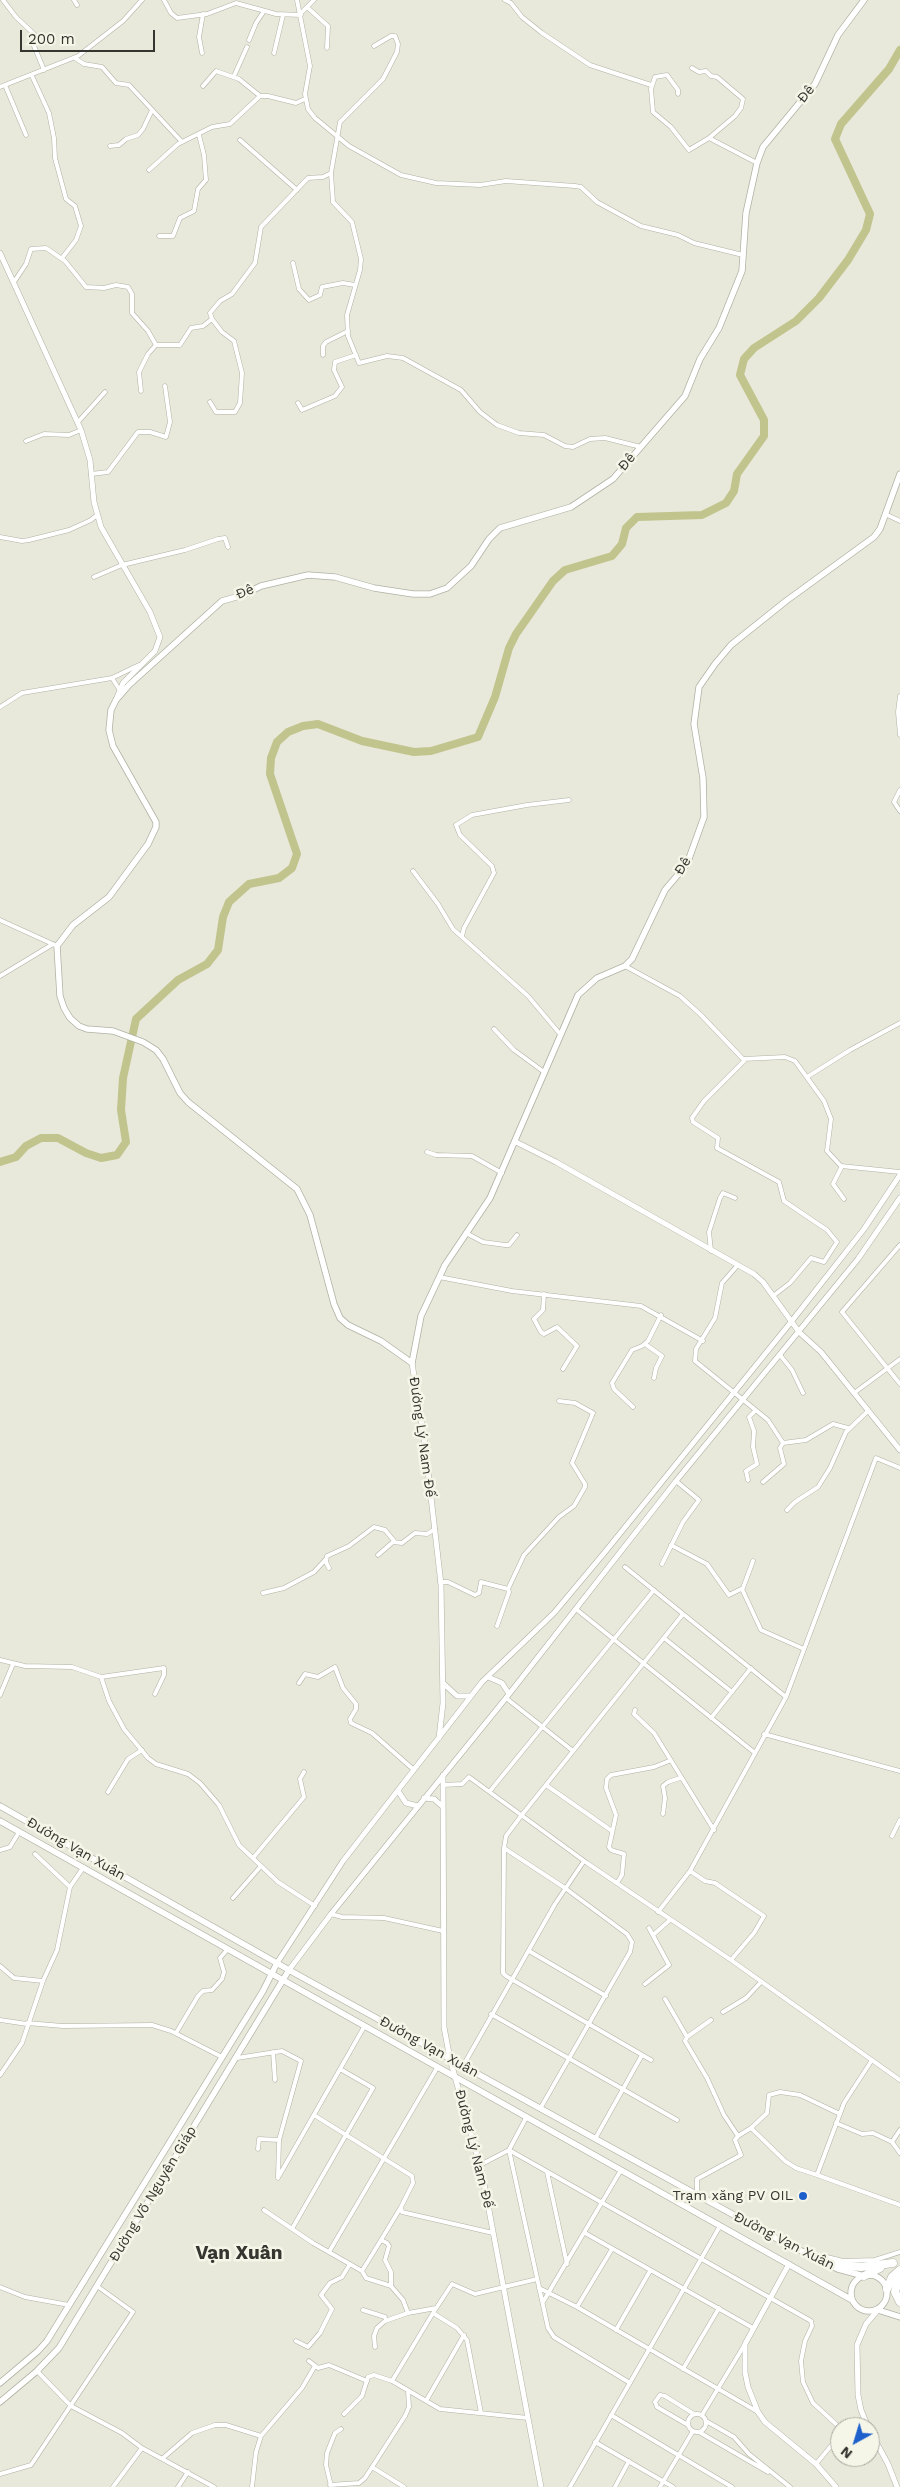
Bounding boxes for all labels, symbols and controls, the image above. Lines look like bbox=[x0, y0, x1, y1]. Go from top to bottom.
scale bar bbox=[22, 20, 158, 52]
text: 200 m bbox=[28, 30, 75, 48]
street label: Đê bbox=[794, 82, 818, 106]
street label: Đê bbox=[615, 450, 639, 474]
street label: Đê bbox=[233, 581, 257, 603]
street label: Đê bbox=[671, 854, 695, 878]
street label: Đường Lý Nam Đế bbox=[405, 1375, 439, 1499]
street label: Đường Vạn Xuân bbox=[24, 1814, 128, 1884]
street label: Đường Vạn Xuân bbox=[376, 2013, 482, 2081]
street label: Đường Lý Nam Đế bbox=[451, 2088, 497, 2210]
street label: Đường Võ Nguyên Giáp bbox=[106, 2123, 200, 2265]
place label: Trạm xăng PV OIL bbox=[673, 2188, 793, 2204]
marker: Trạm xăng PV OIL bbox=[797, 2190, 809, 2202]
street label: Đường Vạn Xuân bbox=[731, 2208, 837, 2274]
district label: Vạn Xuân bbox=[195, 2242, 283, 2264]
north arrow bbox=[830, 2417, 880, 2467]
text: N bbox=[837, 2443, 855, 2462]

